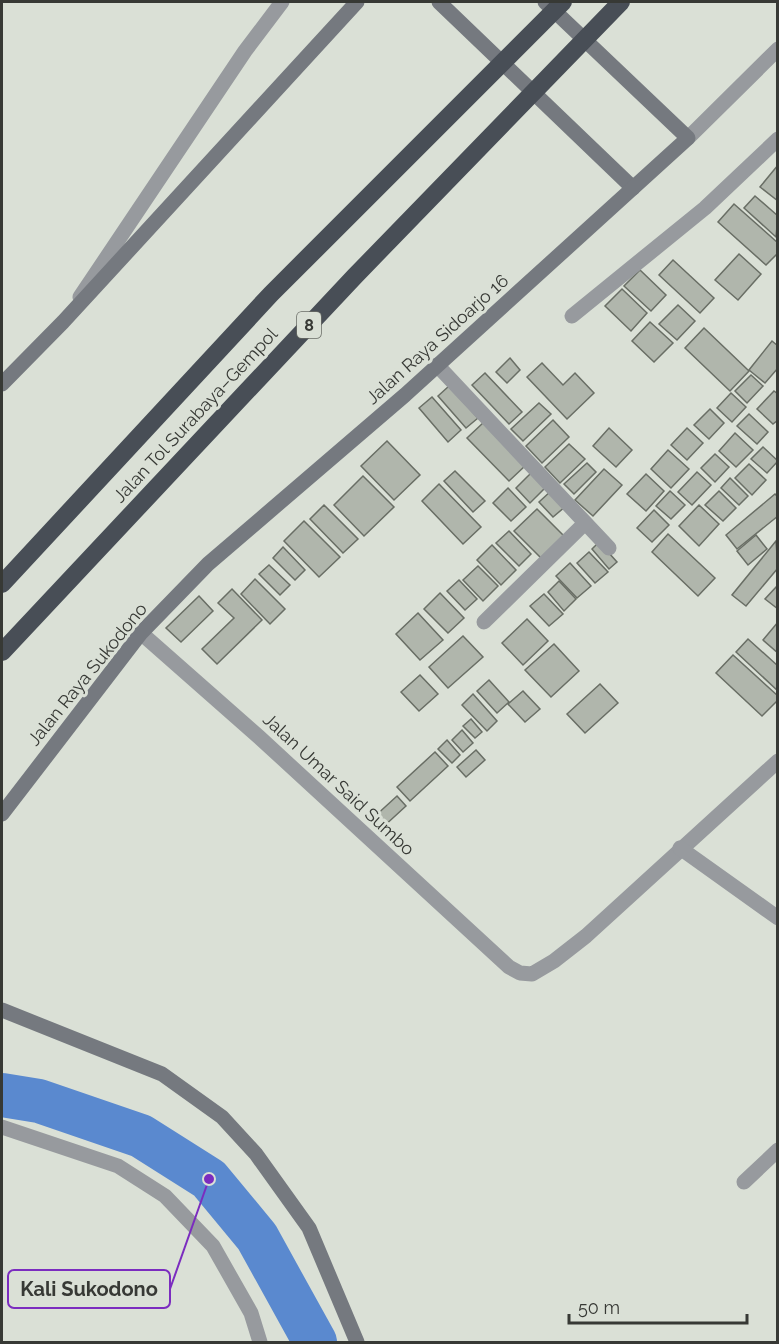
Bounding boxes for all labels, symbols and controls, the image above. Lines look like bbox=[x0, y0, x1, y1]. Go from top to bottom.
street label: Jalan Raya Sidoarjo 16 bbox=[362, 270, 512, 408]
road number: 8 bbox=[297, 312, 321, 338]
street label: Jalan Tol Surabaya–Gempol bbox=[109, 323, 281, 507]
street label: Jalan Raya Sukodono bbox=[23, 598, 151, 750]
street label: Jalan Umar Said Sumbo bbox=[259, 709, 419, 860]
callout: Kali Sukodono bbox=[8, 1270, 170, 1308]
text: Kali Sukodono bbox=[20, 1277, 158, 1301]
scale bar bbox=[569, 1287, 748, 1325]
text: 50 m bbox=[578, 1297, 620, 1318]

